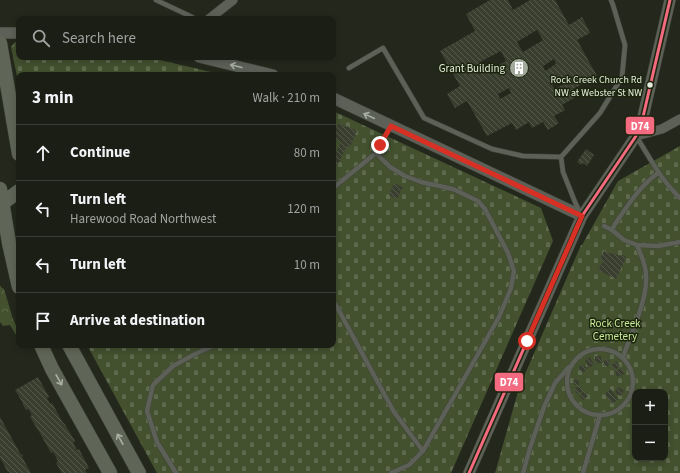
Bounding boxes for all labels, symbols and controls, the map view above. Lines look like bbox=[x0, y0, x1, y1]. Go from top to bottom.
search box bbox=[16, 16, 336, 60]
icon: search bbox=[30, 27, 52, 49]
text: Search here bbox=[62, 28, 136, 49]
building icon: Grant Building bbox=[508, 57, 530, 79]
place label: Grant Building bbox=[439, 61, 505, 76]
one-way arrow bbox=[230, 62, 243, 69]
place label: Rock Creek Church Rd NW at Webster St NW bbox=[550, 73, 642, 100]
marker: Rock Creek Church Rd NW at Webster St NW bbox=[645, 80, 655, 90]
text: 3 min bbox=[32, 86, 73, 110]
text: Walk · 210 m bbox=[252, 89, 320, 107]
one-way arrow bbox=[363, 112, 375, 119]
line badge: D74 bbox=[625, 116, 655, 135]
text: D74 bbox=[631, 119, 649, 134]
route end bbox=[371, 136, 389, 154]
icon: ahead bbox=[32, 142, 54, 164]
text: Continue bbox=[70, 142, 130, 163]
text: 80 m bbox=[294, 144, 320, 162]
text: Turn left bbox=[70, 189, 126, 210]
icon: left bbox=[32, 198, 54, 220]
text: 120 m bbox=[287, 200, 320, 218]
text: Harewood Road Northwest bbox=[70, 210, 216, 228]
icon: left bbox=[32, 254, 54, 276]
text: Turn left bbox=[70, 254, 126, 275]
text: 10 m bbox=[294, 256, 320, 274]
icon: arrive bbox=[32, 310, 54, 332]
text: Arrive at destination bbox=[70, 310, 205, 331]
park label: Rock Creek Cemetery bbox=[589, 316, 641, 344]
route start bbox=[518, 332, 536, 350]
line badge: D74 bbox=[494, 372, 524, 392]
one-way arrow bbox=[55, 374, 63, 386]
text: D74 bbox=[500, 375, 518, 390]
map controls bbox=[632, 389, 668, 461]
button: + bbox=[632, 389, 668, 425]
button: − bbox=[632, 425, 668, 461]
one-way arrow bbox=[116, 433, 124, 445]

